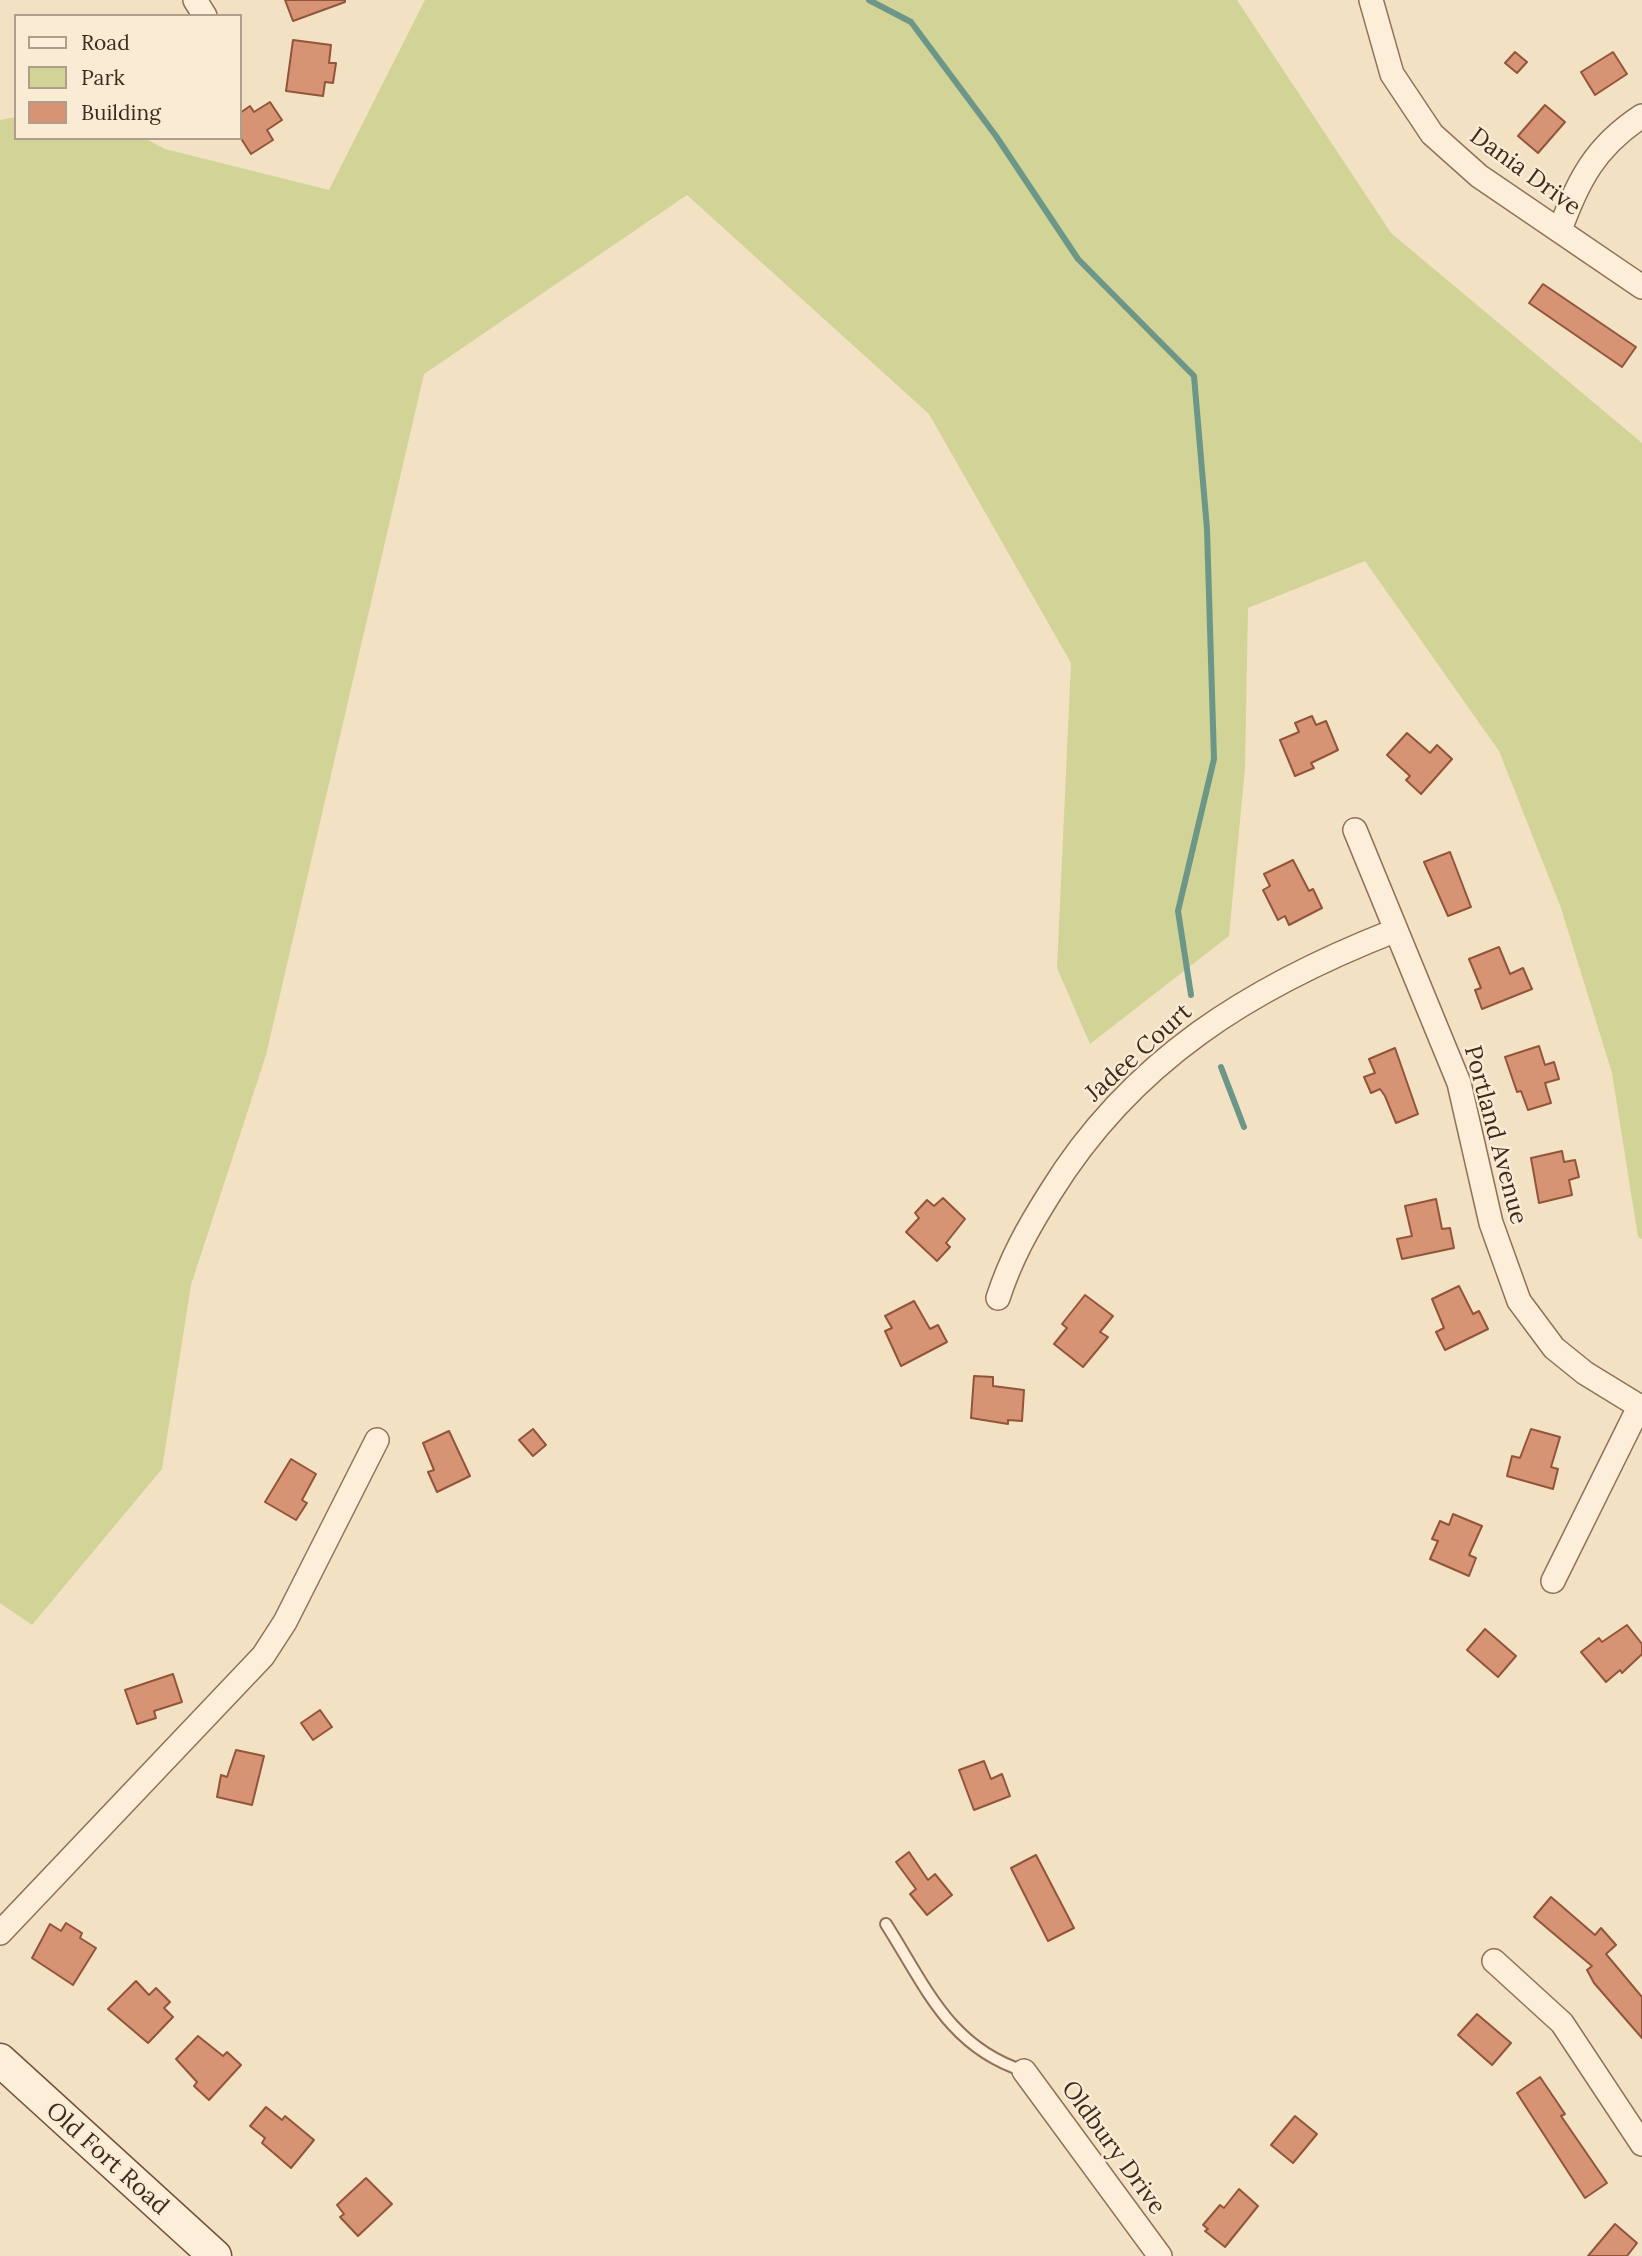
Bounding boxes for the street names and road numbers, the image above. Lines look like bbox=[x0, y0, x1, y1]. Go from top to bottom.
street label: Dania Drive bbox=[1464, 122, 1586, 222]
street label: Jadee Court bbox=[1080, 998, 1198, 1108]
street label: Portland Avenue bbox=[1457, 1043, 1533, 1227]
street label: Oldbury Drive bbox=[1055, 2076, 1171, 2220]
street label: Old Fort Road bbox=[40, 2096, 174, 2222]

